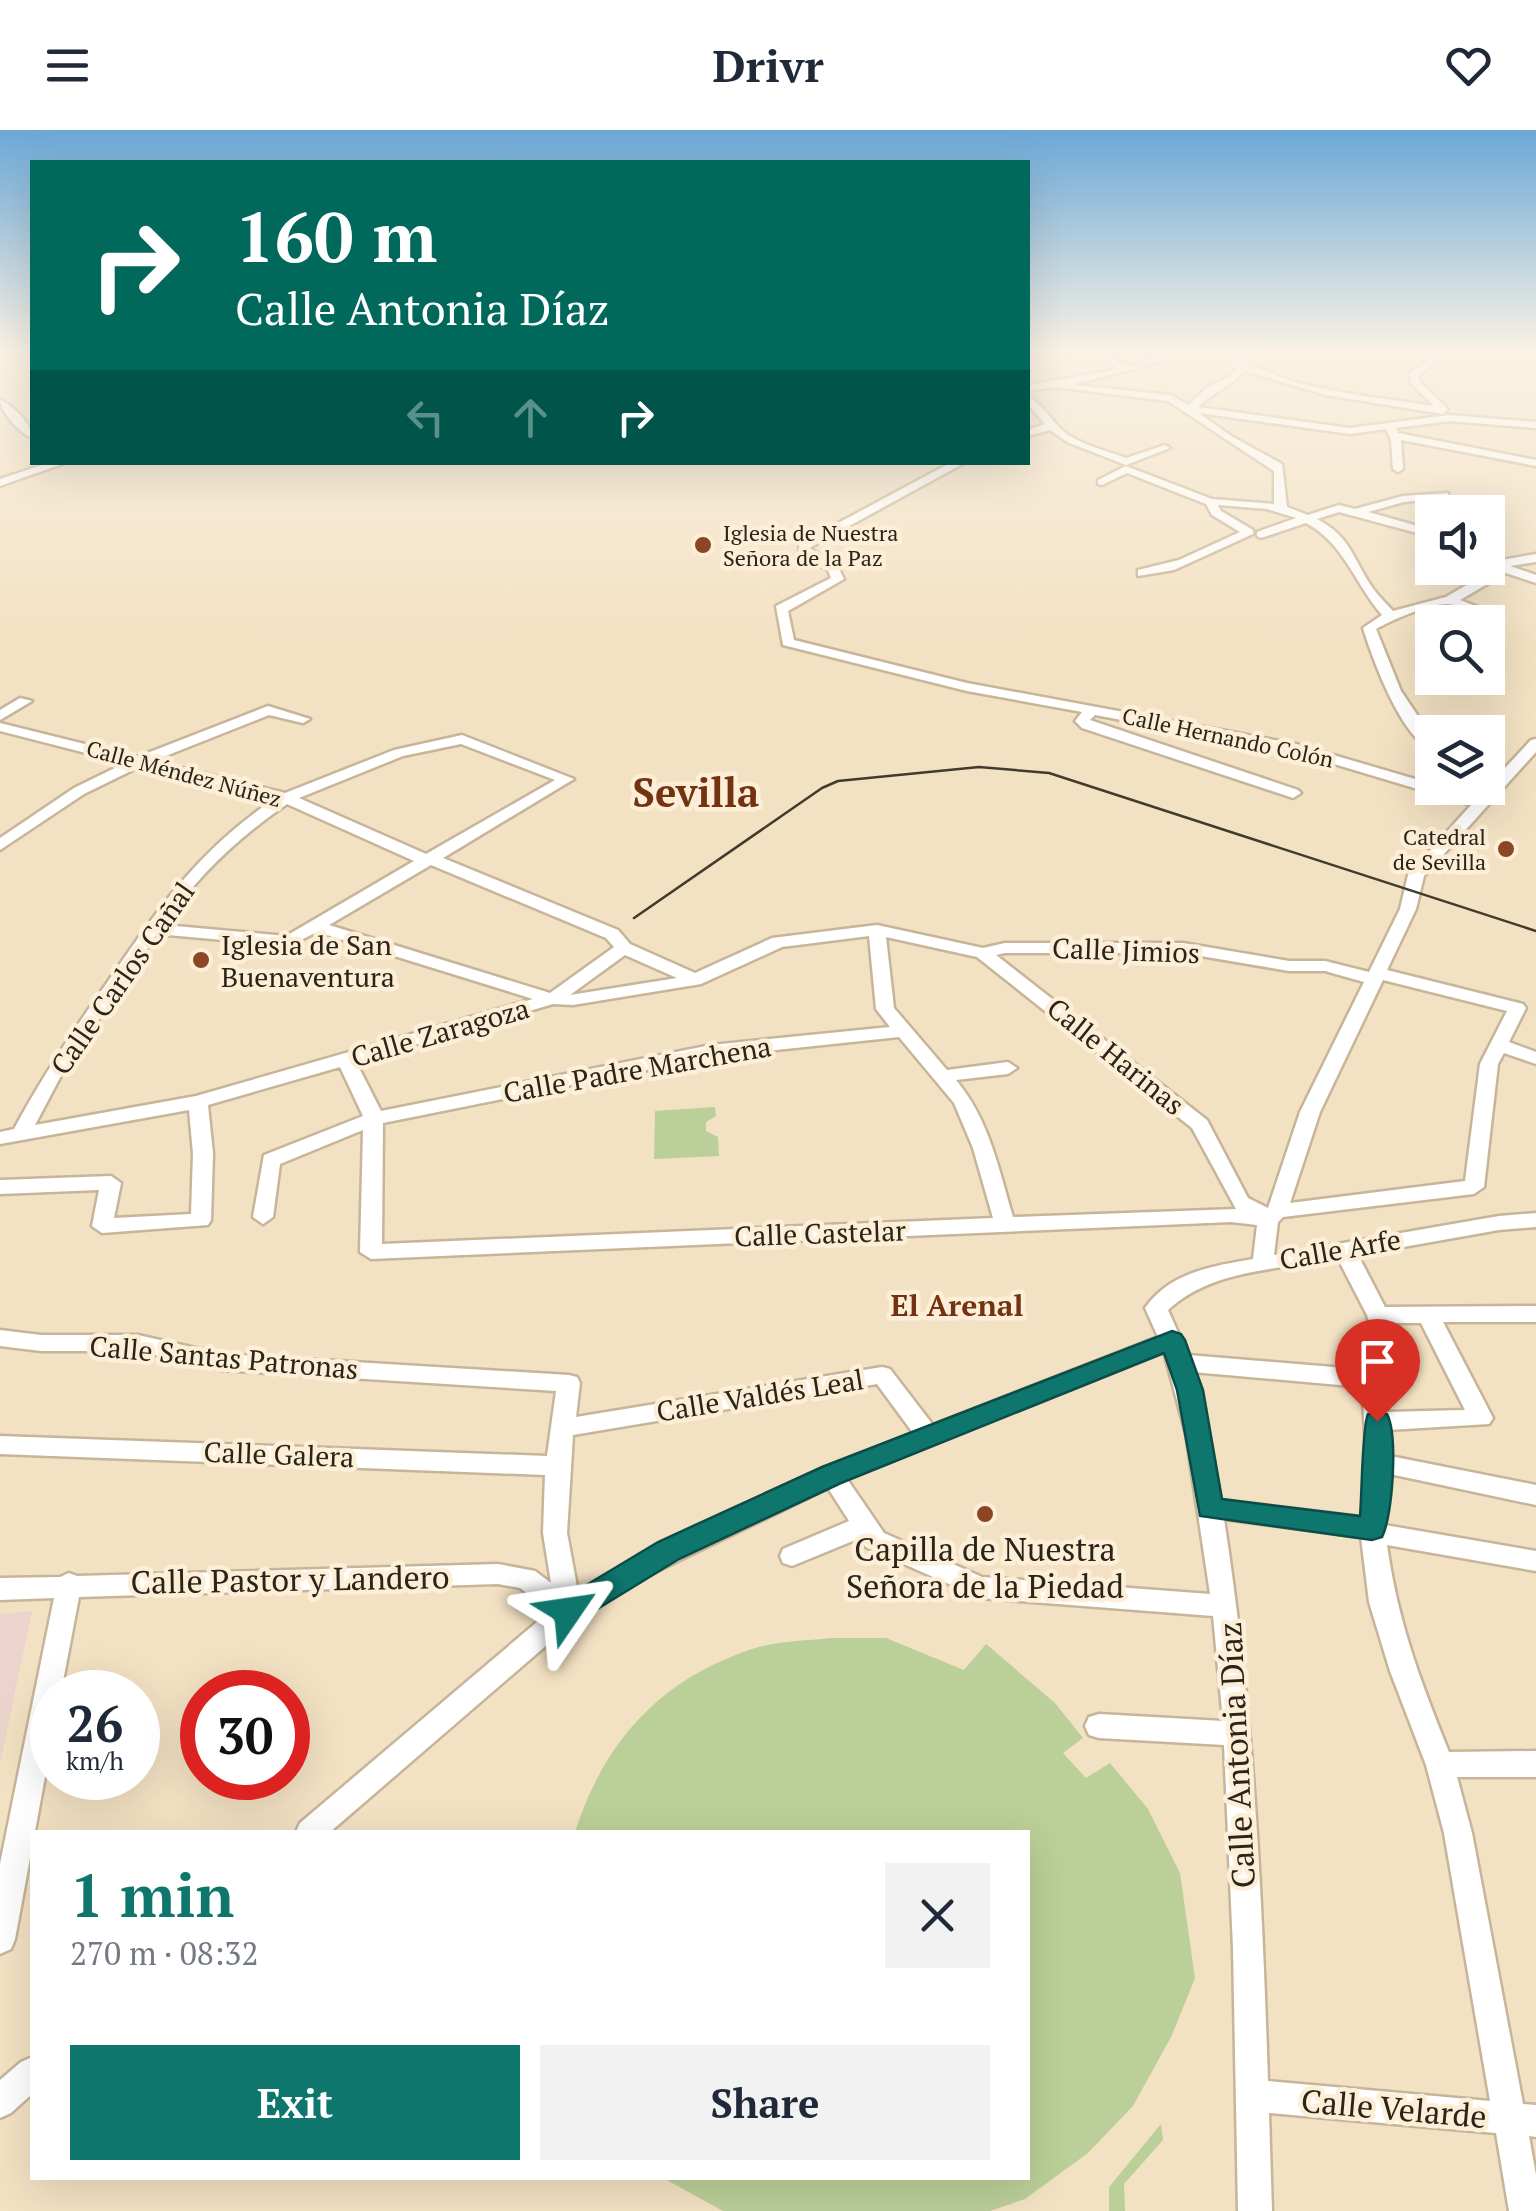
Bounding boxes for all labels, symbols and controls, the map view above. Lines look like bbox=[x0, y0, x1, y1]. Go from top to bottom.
text: Drivr bbox=[712, 35, 824, 95]
icon: menu bbox=[40, 38, 95, 93]
icon: heart bbox=[1441, 38, 1496, 93]
text: 160 m bbox=[235, 189, 437, 282]
icon: right bbox=[70, 200, 200, 330]
text: Calle Antonia Díaz bbox=[235, 278, 610, 338]
icon: left bbox=[398, 390, 453, 445]
icon: ahead bbox=[503, 390, 558, 445]
icon: right bbox=[608, 390, 663, 445]
map controls bbox=[1415, 495, 1505, 805]
button: sound bbox=[1415, 495, 1505, 585]
place label: Iglesia de Nuestra Señora de la Paz bbox=[723, 518, 898, 572]
marker: Iglesia de Nuestra Señora de la Paz bbox=[692, 534, 714, 556]
button: search bbox=[1415, 605, 1505, 695]
street label: Calle Hernando Colón bbox=[1120, 700, 1336, 774]
button: layers bbox=[1415, 715, 1505, 805]
street label: Calle Méndez Núñez bbox=[83, 733, 285, 813]
district label: Sevilla bbox=[633, 765, 759, 818]
place label: Catedral de Sevilla bbox=[1393, 822, 1486, 876]
marker: Catedral de Sevilla bbox=[1495, 838, 1517, 860]
street label: Calle Carlos Cañal bbox=[42, 874, 202, 1082]
place label: Iglesia de San Buenaventura bbox=[221, 926, 395, 995]
street label: Calle Jimios bbox=[1051, 929, 1201, 971]
marker: Iglesia de San Buenaventura bbox=[190, 949, 212, 971]
street label: Calle Zaragoza bbox=[347, 989, 533, 1075]
street label: Calle Harinas bbox=[1040, 989, 1192, 1123]
street label: Calle Padre Marchena bbox=[500, 1027, 774, 1111]
street label: Calle Castelar bbox=[733, 1212, 907, 1254]
street label: Calle Arfe bbox=[1277, 1220, 1403, 1278]
district label: El Arenal bbox=[891, 1285, 1023, 1325]
pin bbox=[1335, 1319, 1420, 1422]
street label: Calle Santas Patronas bbox=[88, 1327, 360, 1387]
icon: arrive bbox=[1350, 1334, 1405, 1389]
street label: Calle Valdés Leal bbox=[654, 1360, 866, 1430]
street label: Calle Galera bbox=[203, 1433, 355, 1475]
marker: Capilla de Nuestra Señora de la Piedad bbox=[974, 1503, 996, 1525]
place label: Capilla de Nuestra Señora de la Piedad bbox=[846, 1528, 1124, 1607]
street label: Calle Pastor y Landero bbox=[130, 1555, 450, 1603]
position arrow bbox=[516, 1559, 620, 1663]
street label: Calle Antonia Díaz bbox=[1208, 1621, 1264, 1889]
speed limit sign: 30 bbox=[180, 1670, 310, 1800]
text: 26 bbox=[67, 1690, 123, 1756]
text: km/h bbox=[66, 1744, 124, 1777]
text: 1 min bbox=[70, 1855, 234, 1934]
button: close bbox=[885, 1863, 990, 1968]
text: 270 m · 08:32 bbox=[70, 1932, 258, 1974]
button: Exit bbox=[70, 2045, 520, 2160]
button: Share bbox=[540, 2045, 990, 2160]
street label: Calle Velarde bbox=[1300, 2079, 1488, 2137]

